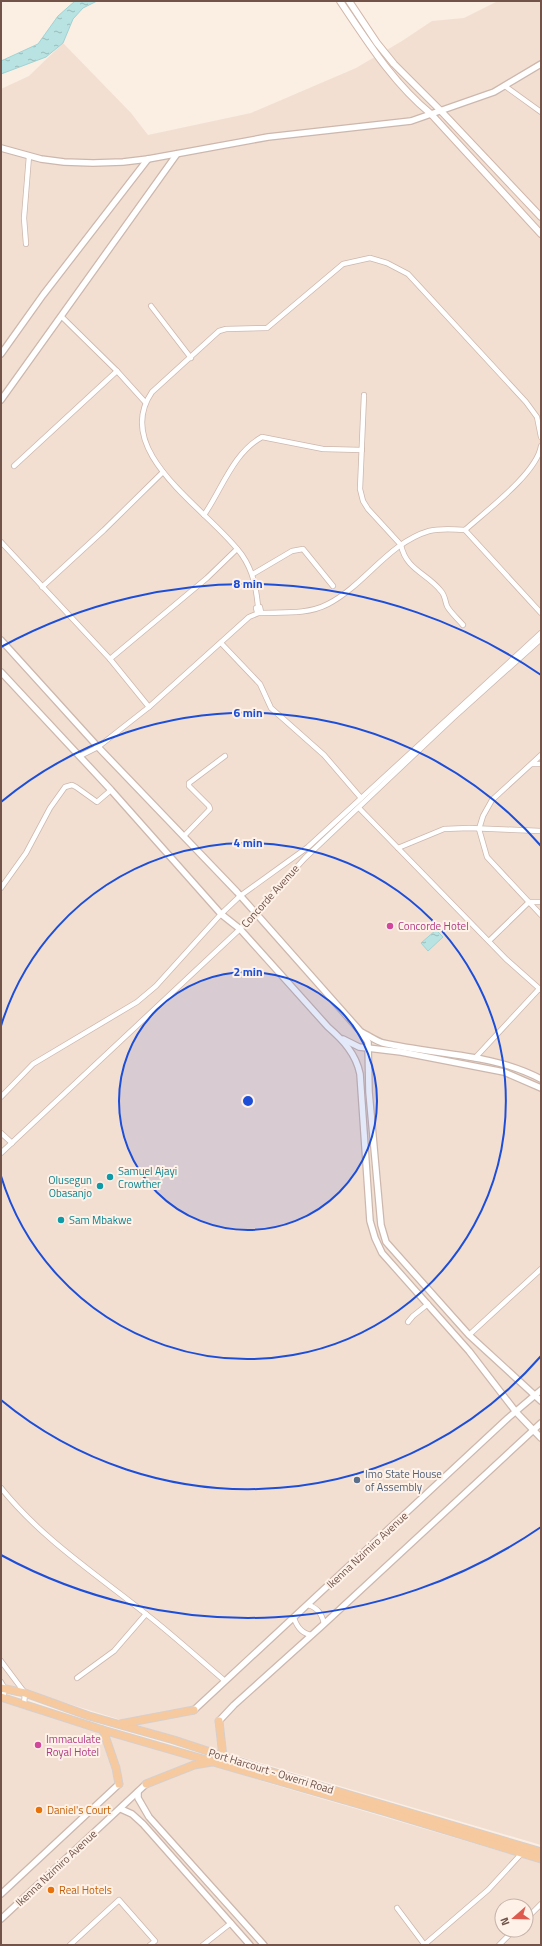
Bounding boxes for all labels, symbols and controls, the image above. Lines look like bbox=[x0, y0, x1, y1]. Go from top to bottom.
text: 8 min bbox=[233, 574, 263, 593]
text: 6 min bbox=[233, 703, 263, 722]
text: 4 min bbox=[233, 833, 263, 852]
street label: Concorde Avenue bbox=[237, 861, 303, 931]
place label: Concorde Hotel bbox=[398, 918, 469, 934]
marker: Concorde Hotel bbox=[385, 921, 395, 931]
text: 2 min bbox=[233, 962, 263, 981]
centre of rings bbox=[241, 1094, 255, 1108]
place label: Samuel Ajayi Crowther bbox=[118, 1163, 177, 1192]
place label: Olusegun Obasanjo bbox=[48, 1172, 92, 1201]
marker: Samuel Ajayi Crowther bbox=[105, 1172, 115, 1182]
marker: Olusegun Obasanjo bbox=[95, 1181, 105, 1191]
place label: Sam Mbakwe bbox=[69, 1212, 132, 1228]
marker: Sam Mbakwe bbox=[56, 1215, 66, 1225]
place label: Imo State House of Assembly bbox=[365, 1466, 442, 1495]
marker: Imo State House of Assembly bbox=[352, 1475, 362, 1485]
street label: Ikenna Nzimiro Avenue bbox=[323, 1508, 412, 1592]
place label: Immaculate Royal Hotel bbox=[46, 1731, 101, 1760]
marker: Immaculate Royal Hotel bbox=[33, 1740, 43, 1750]
street label: Port Harcourt - Owerri Road bbox=[206, 1744, 336, 1798]
place label: Daniel's Court bbox=[47, 1802, 111, 1818]
marker: Daniel's Court bbox=[34, 1805, 44, 1815]
street label: Ikenna Nzimiro Avenue bbox=[12, 1826, 101, 1910]
place label: Real Hotels bbox=[59, 1882, 112, 1898]
marker: Real Hotels bbox=[46, 1885, 56, 1895]
north arrow bbox=[494, 1898, 534, 1938]
text: N bbox=[496, 1915, 513, 1928]

